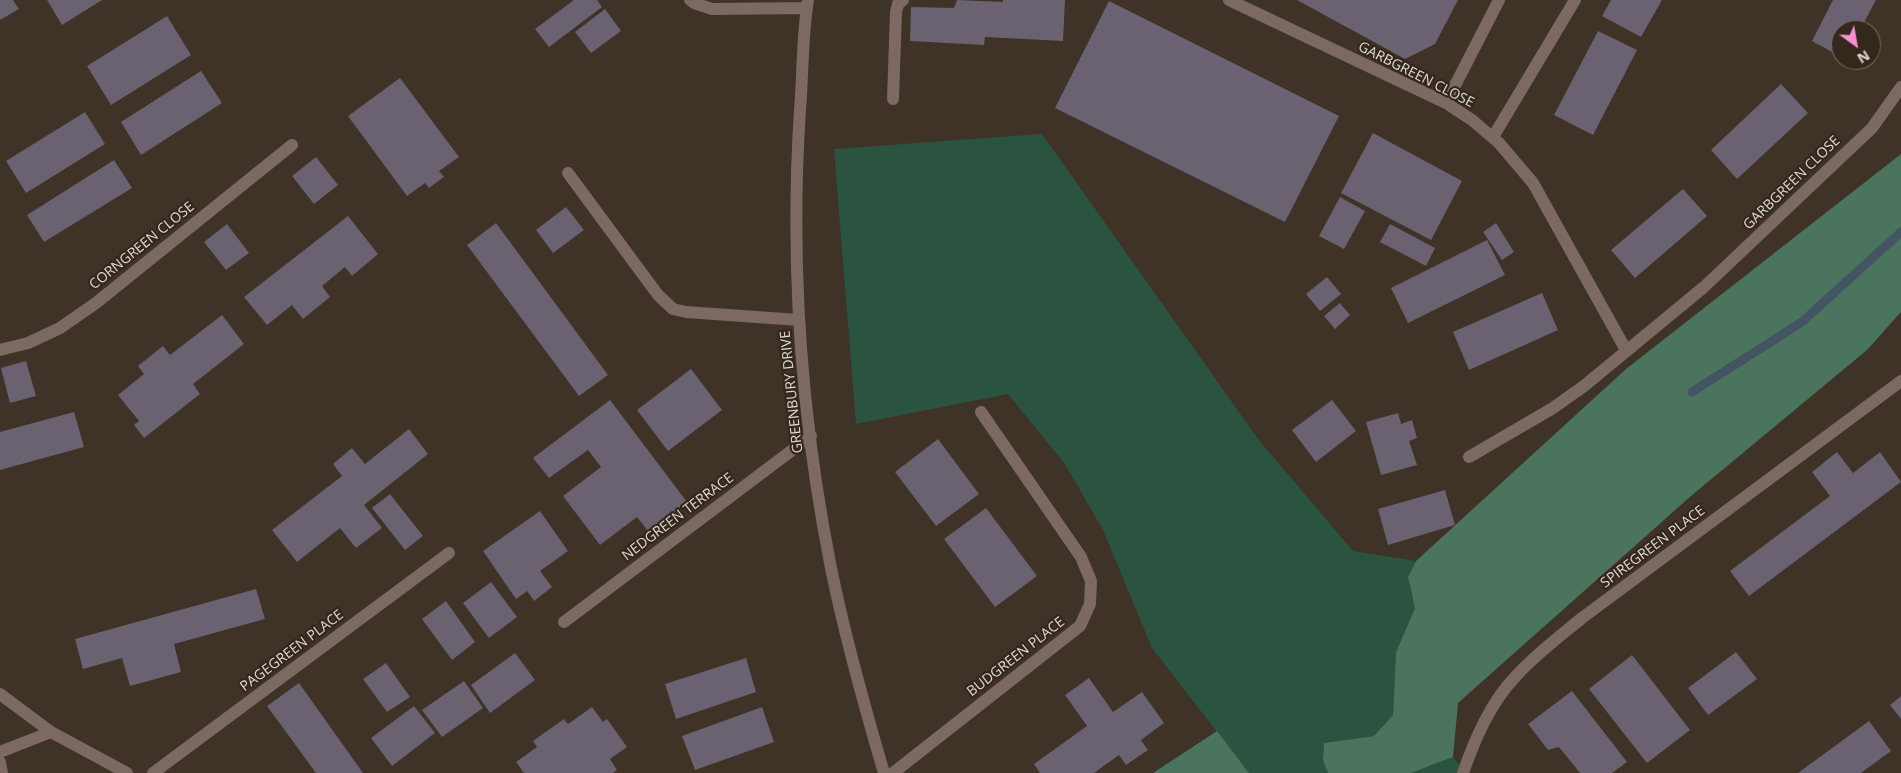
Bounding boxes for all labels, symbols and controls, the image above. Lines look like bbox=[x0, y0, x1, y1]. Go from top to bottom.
north arrow bbox=[1831, 20, 1881, 70]
street label: GARBGREEN CLOSE bbox=[1355, 39, 1477, 111]
text: N bbox=[1854, 46, 1874, 68]
street label: GARBGREEN CLOSE bbox=[1740, 133, 1844, 233]
street label: CORNGREEN CLOSE bbox=[86, 199, 198, 293]
street label: GREENBURY DRIVE bbox=[777, 330, 807, 454]
street label: NEDGREEN TERRACE bbox=[619, 470, 737, 564]
street label: SPIREGREEN PLACE bbox=[1598, 502, 1708, 592]
street label: PAGEGREEN PLACE bbox=[237, 607, 347, 695]
street label: BUDGREEN PLACE bbox=[964, 614, 1068, 700]

